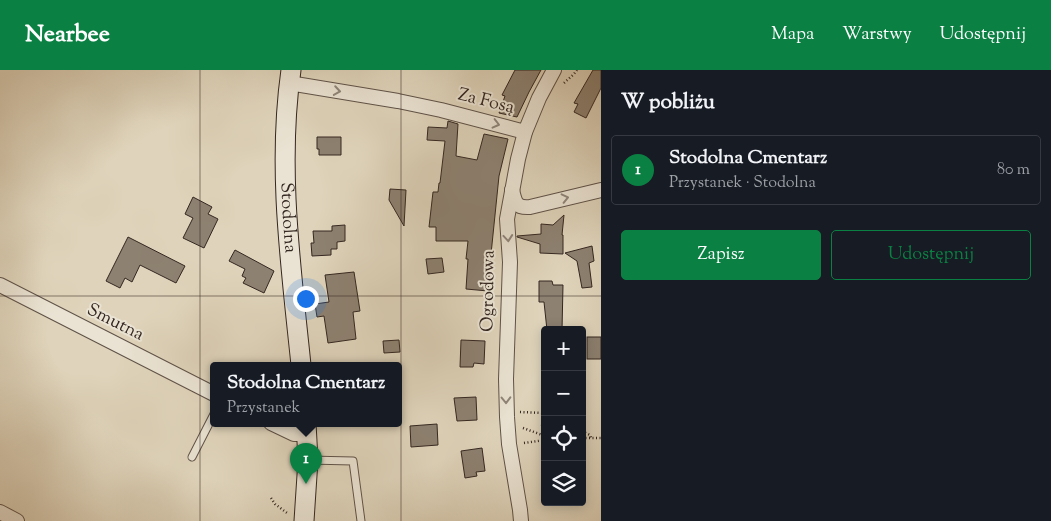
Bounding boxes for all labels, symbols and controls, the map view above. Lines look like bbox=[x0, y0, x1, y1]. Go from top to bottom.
text: Nearbee bbox=[25, 18, 110, 52]
text: Mapa bbox=[771, 22, 814, 48]
text: Warstwy bbox=[842, 22, 912, 48]
text: Udostępnij bbox=[940, 22, 1026, 48]
street label: Za Fosą bbox=[455, 82, 517, 122]
one-way arrow bbox=[333, 85, 342, 95]
text: W pobliżu bbox=[621, 88, 715, 118]
one-way arrow bbox=[492, 119, 500, 129]
text: Stodolna Cmentarz bbox=[669, 145, 827, 172]
text: 1 bbox=[635, 159, 641, 182]
text: 80 m bbox=[997, 159, 1030, 182]
text: Przystanek · Stodolna bbox=[669, 172, 816, 195]
street label: Stodolna bbox=[272, 182, 303, 254]
one-way arrow bbox=[561, 194, 570, 204]
button: Zapisz bbox=[621, 230, 821, 280]
button: Udostępnij bbox=[831, 230, 1031, 280]
one-way arrow bbox=[502, 234, 513, 242]
street label: Ogrodowa bbox=[475, 250, 503, 332]
your location bbox=[293, 286, 319, 312]
street label: Smutna bbox=[82, 298, 148, 348]
map controls bbox=[541, 326, 586, 506]
button: + bbox=[541, 326, 586, 371]
popup bbox=[210, 362, 402, 427]
text: Stodolna Cmentarz bbox=[227, 370, 385, 397]
button: − bbox=[541, 371, 586, 416]
one-way arrow bbox=[501, 396, 512, 404]
text: Przystanek bbox=[227, 397, 300, 420]
button: locate bbox=[541, 416, 586, 461]
pin: 1 bbox=[290, 443, 322, 484]
button: layers bbox=[541, 461, 586, 506]

